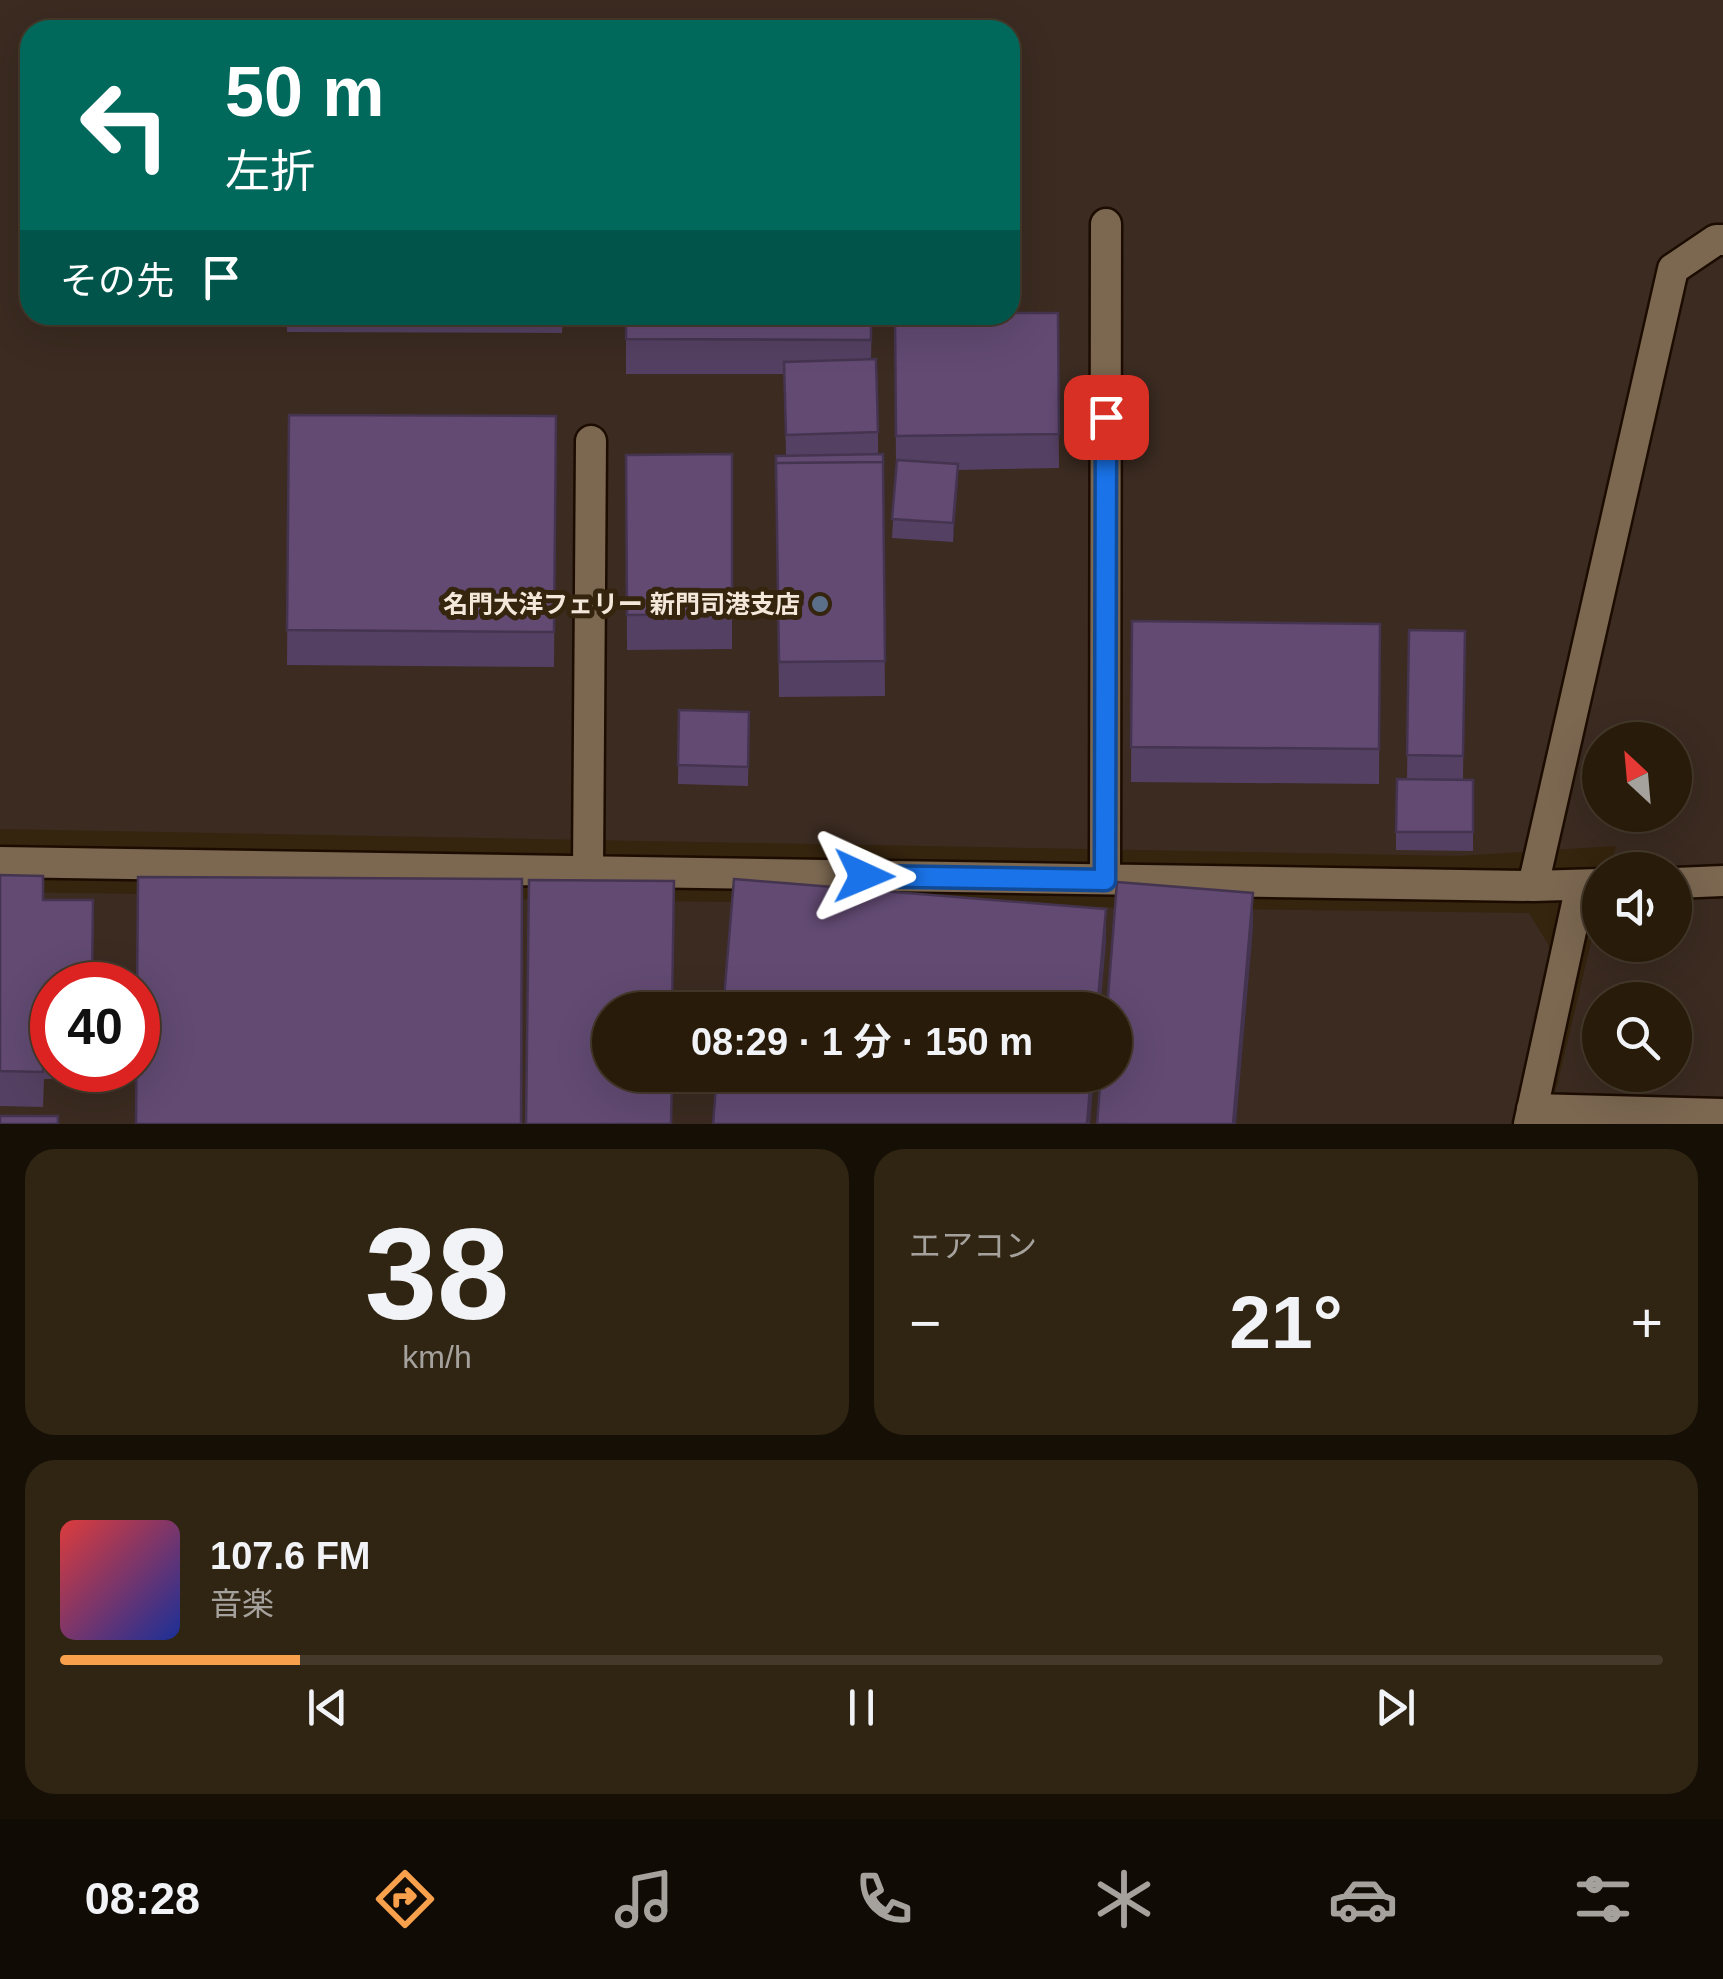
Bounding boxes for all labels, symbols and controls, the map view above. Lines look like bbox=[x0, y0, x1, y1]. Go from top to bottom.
text: 50 m bbox=[225, 53, 385, 131]
icon: left bbox=[60, 60, 190, 190]
text: 左折 bbox=[225, 146, 315, 197]
icon: arrive bbox=[194, 250, 249, 305]
text: その先 bbox=[60, 260, 174, 302]
pin bbox=[1064, 375, 1149, 460]
icon: arrive bbox=[1079, 390, 1134, 445]
place label: 名門大洋フェリー 新門司港支店 bbox=[443, 590, 800, 618]
marker: 名門大洋フェリー 新門司港支店 bbox=[809, 593, 831, 615]
north arrow bbox=[1582, 722, 1692, 832]
map controls bbox=[1582, 722, 1692, 1092]
position arrow bbox=[812, 824, 916, 928]
button: sound bbox=[1582, 852, 1692, 962]
speed limit sign: 40 bbox=[30, 962, 160, 1092]
button: search bbox=[1582, 982, 1692, 1092]
text: 08:29 · 1 分 · 150 m bbox=[691, 1021, 1033, 1063]
text: 38 bbox=[365, 1201, 509, 1347]
text: エアコン bbox=[909, 1228, 1037, 1264]
text: 21° bbox=[1229, 1280, 1343, 1364]
text: − bbox=[909, 1292, 941, 1354]
text: + bbox=[1631, 1292, 1663, 1354]
text: km/h bbox=[402, 1339, 472, 1375]
text: 107.6 FM bbox=[210, 1535, 371, 1577]
text: 音楽 bbox=[210, 1586, 274, 1622]
icon: previous bbox=[300, 1680, 355, 1735]
icon: pause bbox=[834, 1680, 889, 1735]
icon: next bbox=[1368, 1680, 1423, 1735]
icon: directions bbox=[370, 1864, 440, 1934]
icon: music bbox=[609, 1864, 679, 1934]
icon: phone bbox=[849, 1864, 919, 1934]
icon: climate bbox=[1089, 1864, 1159, 1934]
icon: car bbox=[1328, 1864, 1398, 1934]
icon: filters bbox=[1568, 1864, 1638, 1934]
text: 08:28 bbox=[85, 1873, 200, 1924]

